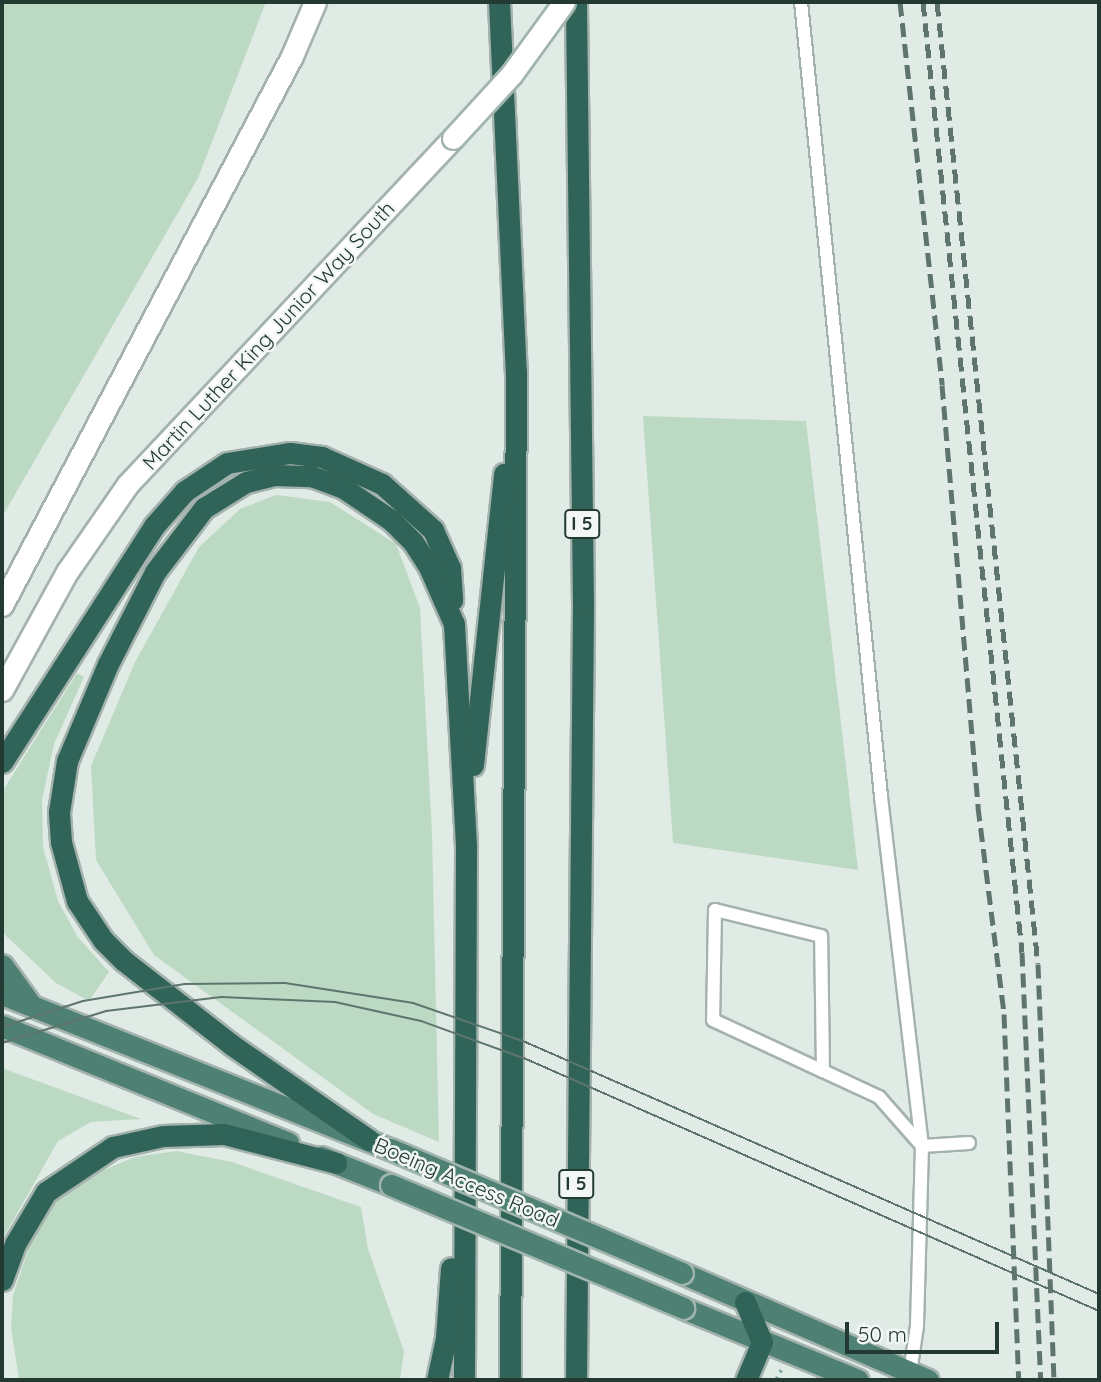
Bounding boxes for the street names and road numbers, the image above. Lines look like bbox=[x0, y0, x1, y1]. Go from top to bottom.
street label: Martin Luther King Junior Way South bbox=[137, 195, 399, 475]
road number: I 5 bbox=[563, 509, 601, 540]
street label: Boeing Access Road bbox=[371, 1132, 563, 1232]
road number: I 5 bbox=[557, 1168, 595, 1200]

